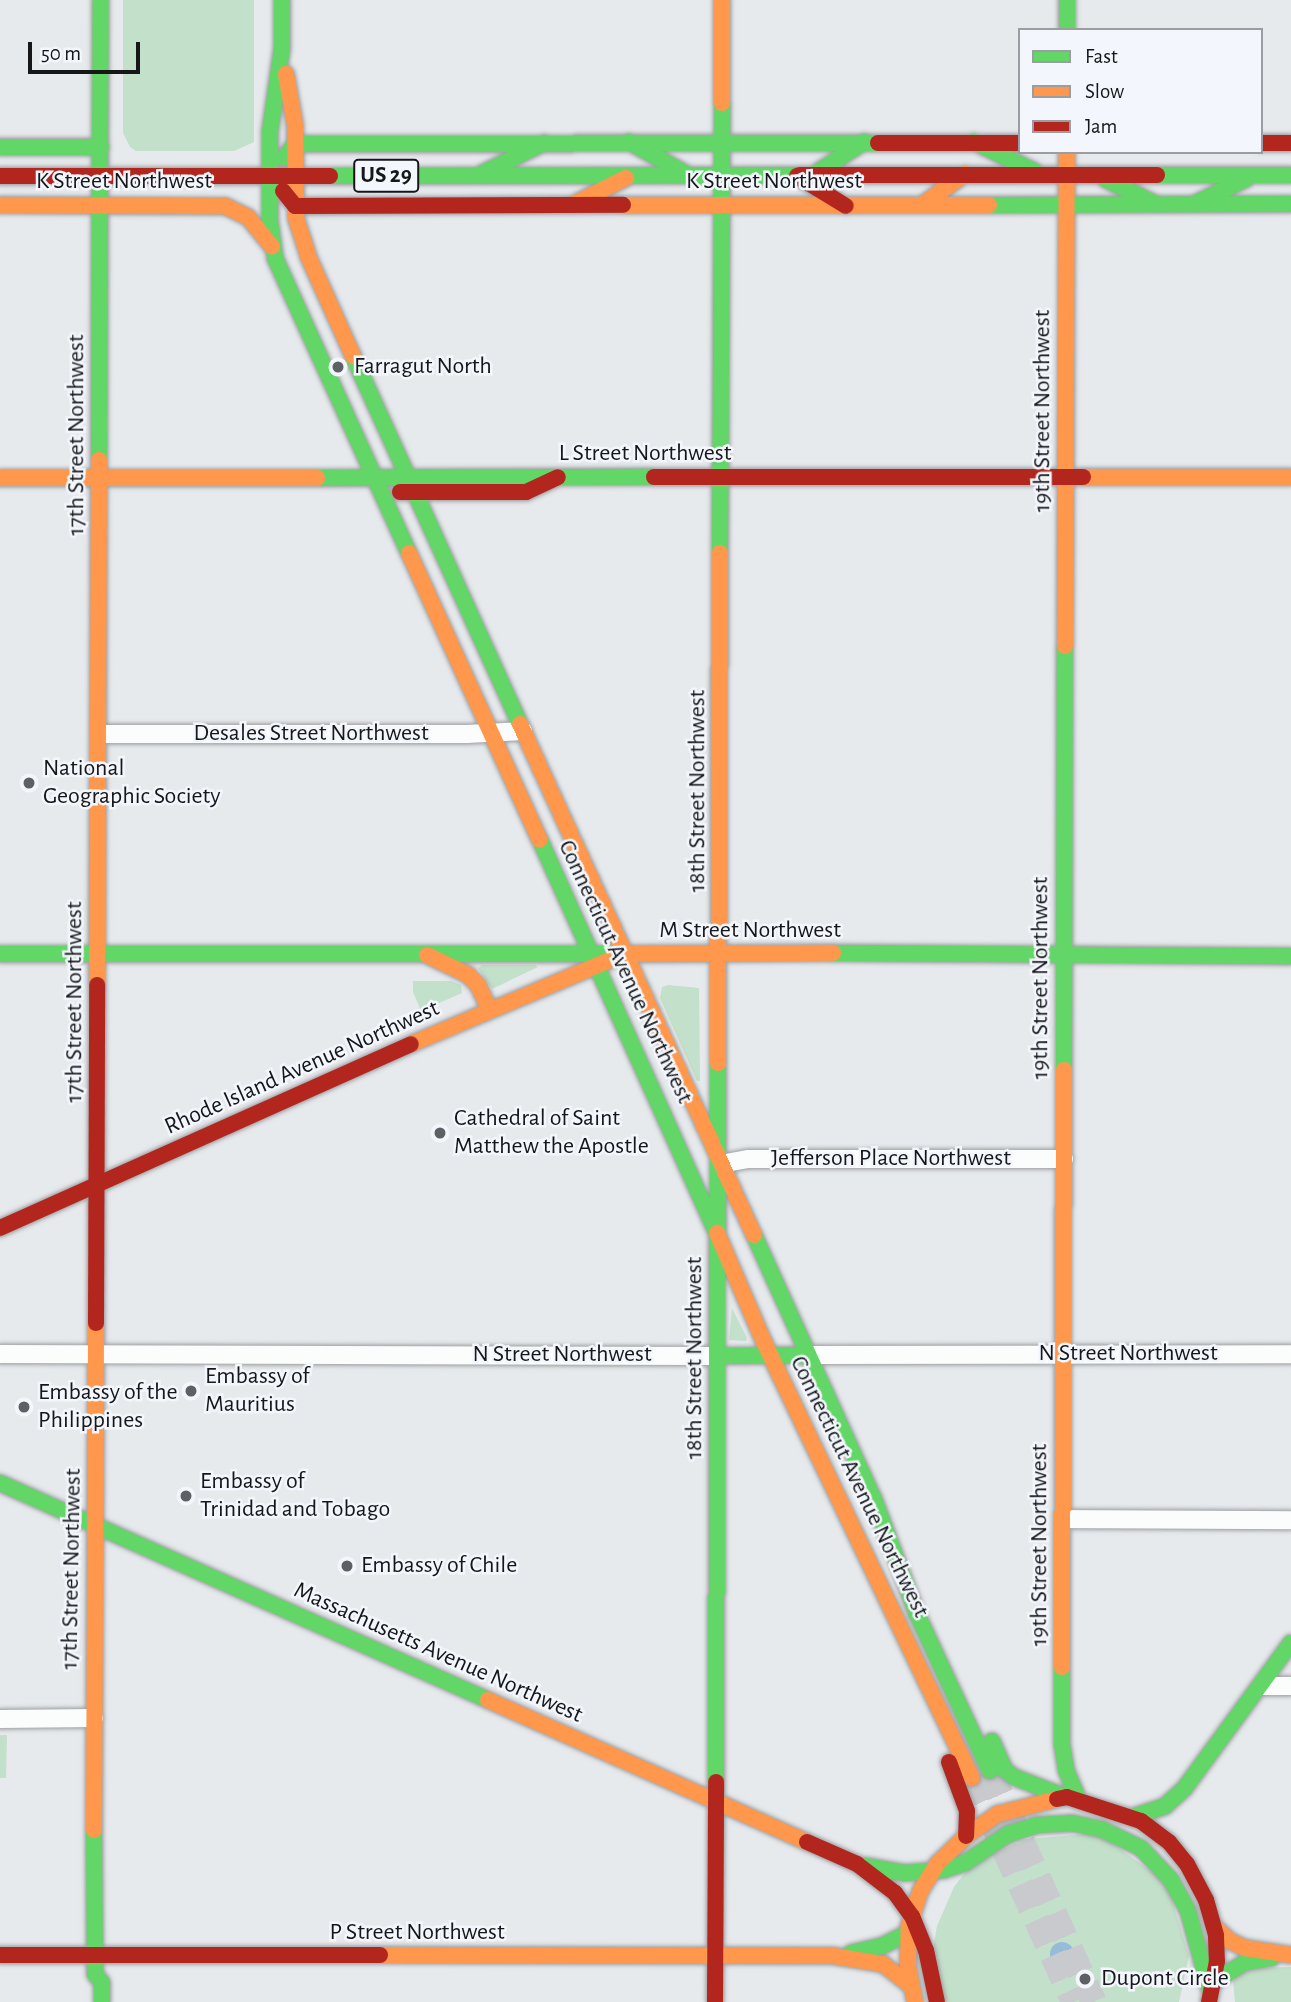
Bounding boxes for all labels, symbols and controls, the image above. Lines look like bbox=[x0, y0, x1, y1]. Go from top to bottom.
scale bar bbox=[32, 28, 144, 72]
legend bbox=[1018, 28, 1263, 154]
text: 50 m bbox=[41, 43, 81, 64]
text: Fast bbox=[1085, 46, 1118, 67]
text: Slow bbox=[1085, 81, 1124, 102]
text: Jam bbox=[1085, 116, 1117, 137]
road number: US 29 bbox=[353, 156, 419, 196]
street label: K Street Northwest bbox=[36, 168, 212, 196]
street label: K Street Northwest bbox=[686, 168, 862, 196]
street label: 19th Street Northwest bbox=[1029, 310, 1057, 512]
street label: 17th Street Northwest bbox=[63, 334, 91, 536]
place label: Farragut North bbox=[354, 353, 492, 381]
marker: Farragut North bbox=[328, 357, 348, 377]
street label: L Street Northwest bbox=[559, 440, 731, 468]
street label: 18th Street Northwest bbox=[684, 690, 712, 892]
street label: Desales Street Northwest bbox=[193, 720, 429, 748]
place label: National Geographic Society bbox=[43, 755, 220, 811]
marker: National Geographic Society bbox=[21, 775, 37, 791]
street label: Connecticut Avenue Northwest bbox=[551, 836, 699, 1108]
street label: 19th Street Northwest bbox=[1027, 877, 1055, 1079]
street label: 17th Street Northwest bbox=[61, 901, 89, 1103]
street label: M Street Northwest bbox=[659, 917, 841, 945]
street label: Rhode Island Avenue Northwest bbox=[160, 994, 444, 1142]
place label: Cathedral of Saint Matthew the Apostle bbox=[454, 1105, 649, 1161]
marker: Cathedral of Saint Matthew the Apostle bbox=[432, 1125, 448, 1141]
street label: Jefferson Place Northwest bbox=[771, 1145, 1011, 1173]
street label: 18th Street Northwest bbox=[681, 1257, 709, 1459]
street label: N Street Northwest bbox=[1038, 1340, 1218, 1368]
street label: N Street Northwest bbox=[472, 1341, 652, 1369]
street label: Connecticut Avenue Northwest bbox=[783, 1352, 935, 1622]
place label: Embassy of Mauritius bbox=[205, 1363, 309, 1419]
place label: Embassy of the Philippines bbox=[38, 1379, 178, 1435]
marker: Embassy of Mauritius bbox=[183, 1383, 199, 1399]
marker: Embassy of the Philippines bbox=[16, 1399, 32, 1415]
street label: 19th Street Northwest bbox=[1026, 1444, 1054, 1646]
street label: 17th Street Northwest bbox=[56, 1468, 88, 1670]
place label: Embassy of Trinidad and Tobago bbox=[200, 1468, 390, 1524]
marker: Embassy of Trinidad and Tobago bbox=[178, 1488, 194, 1504]
place label: Embassy of Chile bbox=[361, 1552, 517, 1580]
marker: Embassy of Chile bbox=[339, 1558, 355, 1574]
street label: Massachusetts Avenue Northwest bbox=[289, 1576, 587, 1730]
street label: P Street Northwest bbox=[329, 1919, 505, 1947]
place label: Dupont Circle bbox=[1101, 1965, 1229, 1993]
marker: Dupont Circle bbox=[1075, 1969, 1095, 1989]

